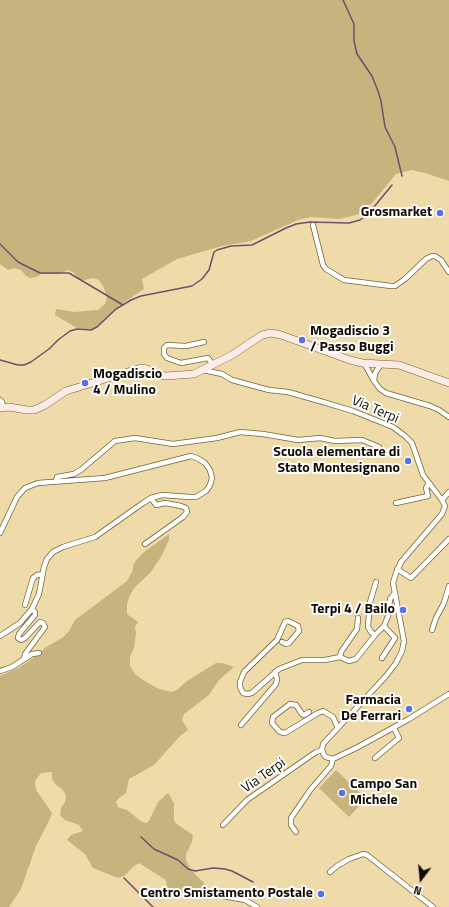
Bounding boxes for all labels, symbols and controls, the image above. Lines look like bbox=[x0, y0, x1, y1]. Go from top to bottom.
place label: Grosmarket bbox=[361, 205, 432, 221]
marker: Grosmarket bbox=[435, 208, 445, 218]
place label: Mogadiscio 3 / Passo Buggi bbox=[310, 324, 394, 356]
marker: Mogadiscio 3 / Passo Buggi bbox=[297, 335, 307, 345]
place label: Mogadiscio 4 / Mulino bbox=[93, 367, 162, 400]
marker: Mogadiscio 4 / Mulino bbox=[80, 378, 90, 388]
street label: Via Terpi bbox=[349, 393, 401, 427]
place label: Scuola elementare di Stato Montesignano bbox=[273, 445, 400, 478]
marker: Scuola elementare di Stato Montesignano bbox=[403, 456, 413, 466]
place label: Terpi 4 / Bailo bbox=[311, 602, 395, 618]
marker: Terpi 4 / Bailo bbox=[398, 605, 408, 615]
place label: Farmacia De Ferrari bbox=[341, 693, 401, 726]
marker: Farmacia De Ferrari bbox=[404, 704, 414, 714]
street label: Via Terpi bbox=[239, 755, 289, 797]
place label: Campo San Michele bbox=[350, 777, 417, 810]
marker: Campo San Michele bbox=[337, 788, 347, 798]
north arrow bbox=[401, 859, 441, 899]
text: N bbox=[412, 882, 424, 899]
place label: Centro Smistamento Postale bbox=[140, 886, 313, 902]
marker: Centro Smistamento Postale bbox=[316, 889, 326, 899]

